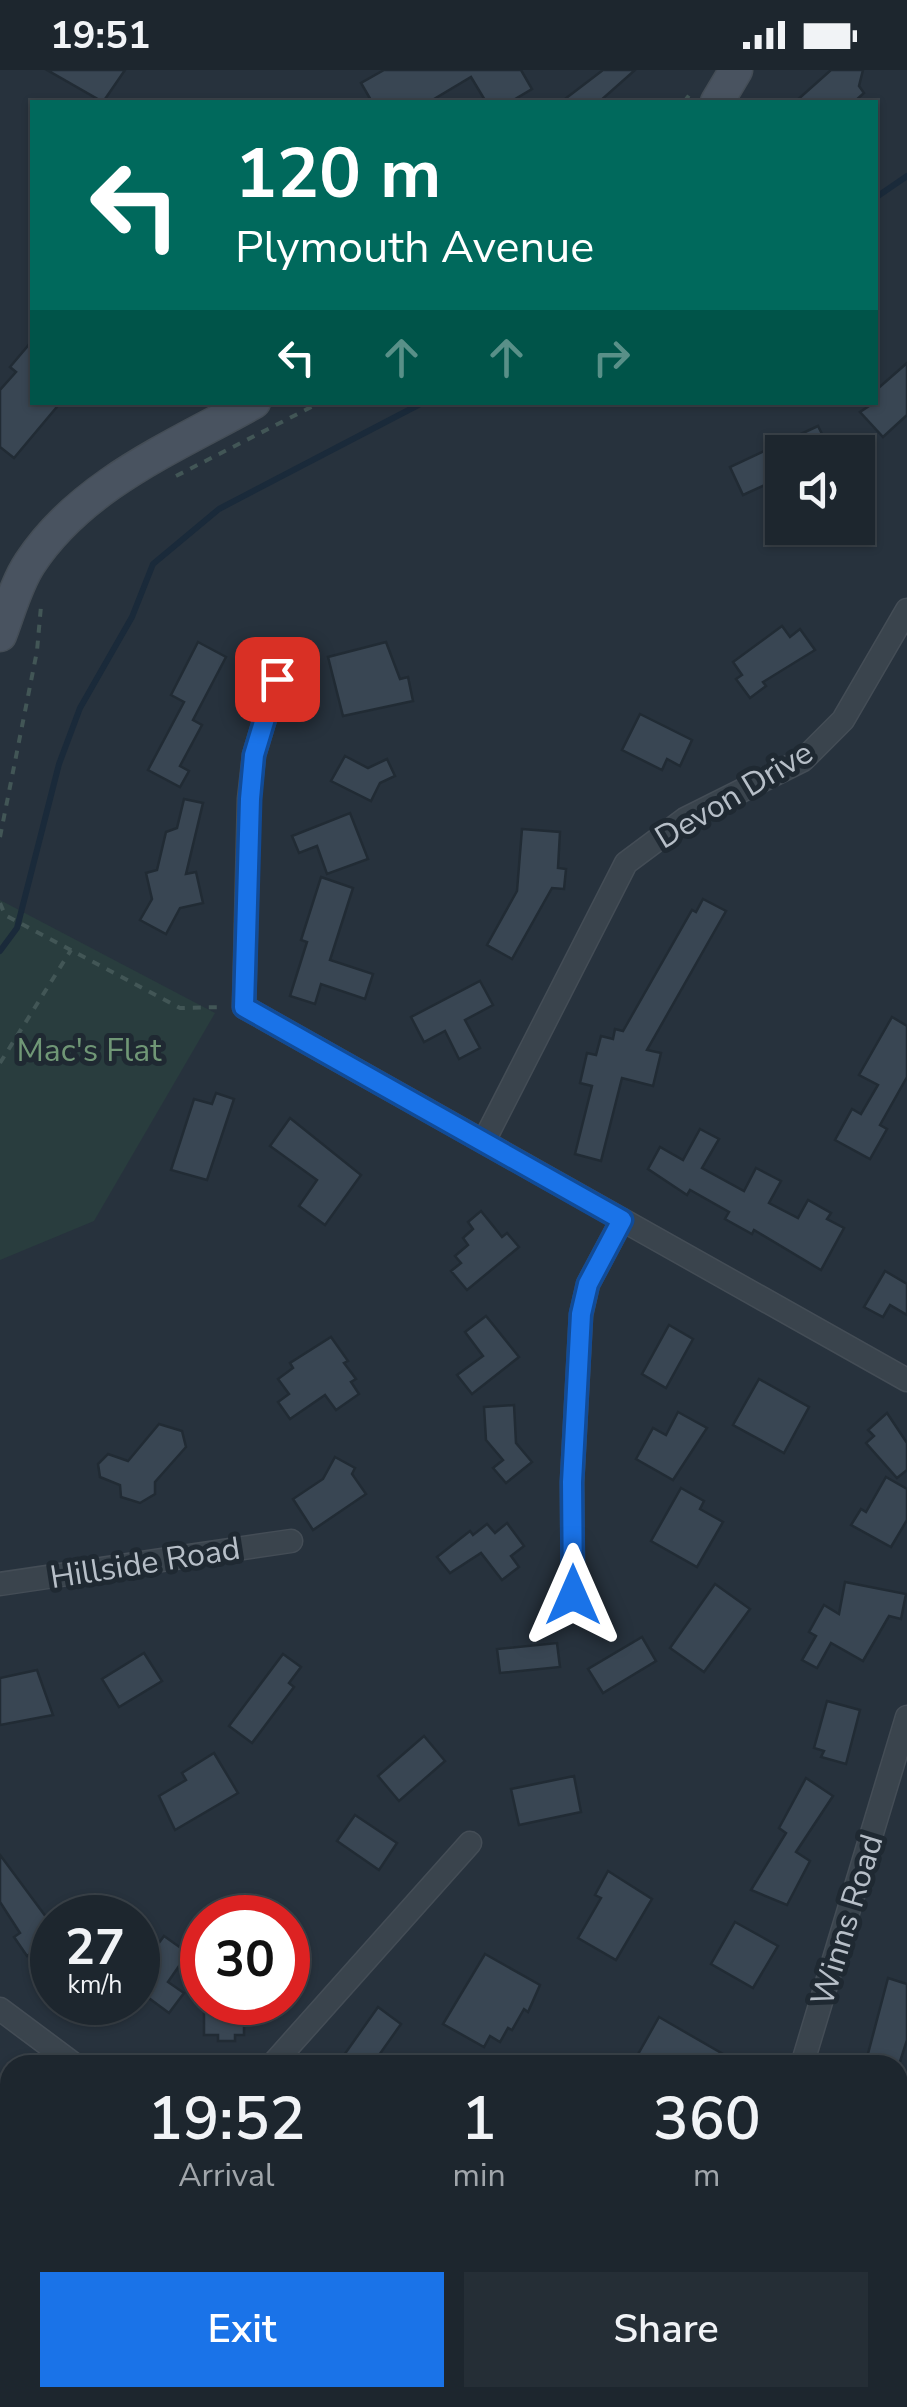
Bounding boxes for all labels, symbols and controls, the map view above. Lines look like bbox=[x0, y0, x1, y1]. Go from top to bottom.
text: 19:51 bbox=[50, 10, 151, 61]
text: 120 m bbox=[235, 126, 441, 222]
icon: left bbox=[70, 140, 200, 270]
text: Plymouth Avenue bbox=[235, 217, 594, 278]
icon: left bbox=[269, 330, 324, 385]
icon: ahead bbox=[374, 330, 429, 385]
icon: ahead bbox=[479, 330, 534, 385]
icon: right bbox=[584, 330, 639, 385]
map controls bbox=[765, 435, 875, 545]
button: sound bbox=[765, 435, 875, 545]
pin bbox=[235, 637, 320, 722]
icon: arrive bbox=[250, 652, 305, 707]
street label: Devon Drive bbox=[647, 731, 821, 859]
park label: Mac's Flat bbox=[17, 1029, 162, 1072]
street label: Hillside Road bbox=[47, 1527, 243, 1599]
position arrow bbox=[521, 1543, 625, 1647]
street label: Winns Road bbox=[801, 1829, 893, 2011]
speed limit sign: 30 bbox=[180, 1895, 310, 2025]
text: 27 bbox=[65, 1913, 125, 1982]
text: km/h bbox=[67, 1968, 123, 2002]
text: 19:52 bbox=[147, 2078, 305, 2160]
text: 1 bbox=[461, 2078, 497, 2160]
text: 360 bbox=[653, 2078, 761, 2160]
text: Arrival bbox=[178, 2154, 274, 2197]
text: min bbox=[453, 2154, 506, 2197]
text: m bbox=[693, 2154, 721, 2197]
button: Exit bbox=[40, 2272, 444, 2387]
button: Share bbox=[464, 2272, 868, 2387]

